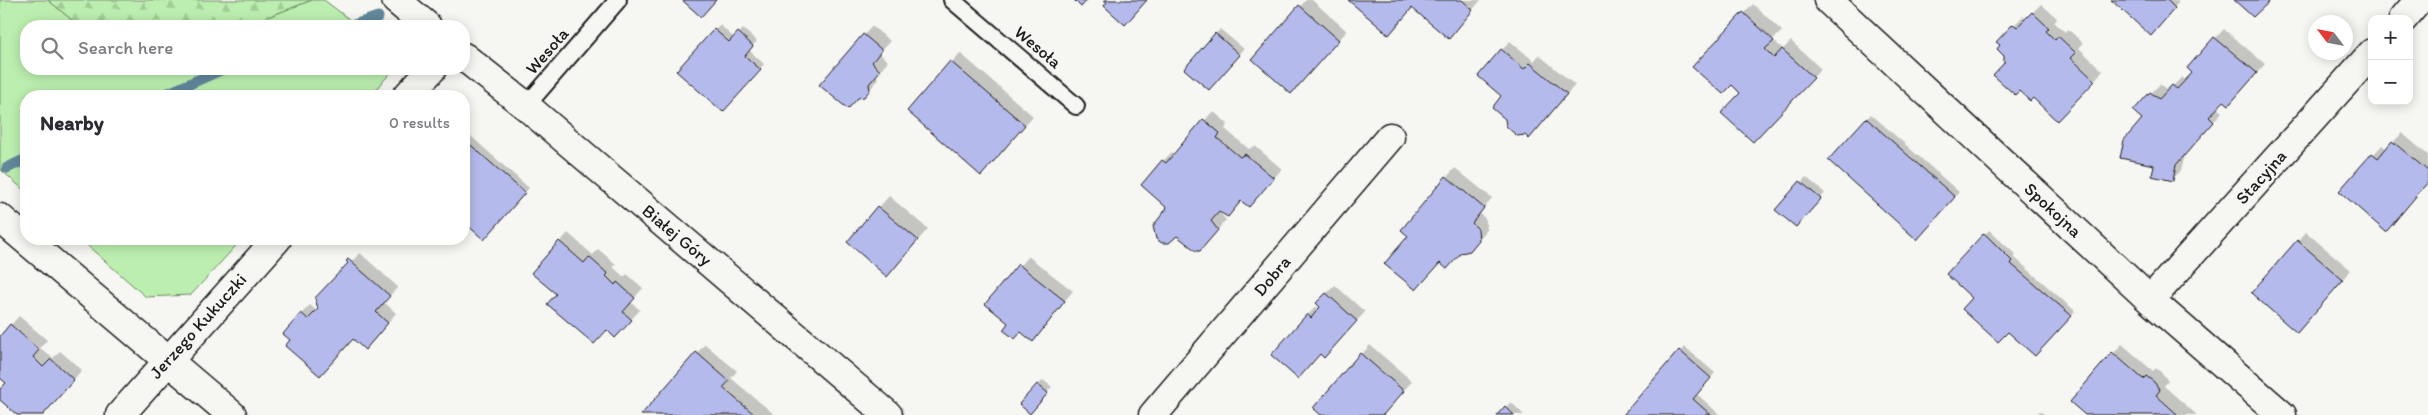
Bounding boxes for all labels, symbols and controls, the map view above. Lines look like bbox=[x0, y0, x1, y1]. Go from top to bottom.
north arrow bbox=[2308, 15, 2353, 60]
map controls bbox=[2368, 15, 2413, 105]
button: + bbox=[2368, 15, 2413, 60]
search box bbox=[20, 20, 470, 75]
street label: Wesoła bbox=[1010, 21, 1067, 74]
street label: Wesoła bbox=[521, 23, 574, 79]
icon: search bbox=[38, 34, 66, 62]
text: Search here bbox=[78, 36, 173, 59]
button: − bbox=[2368, 60, 2413, 105]
text: Nearby bbox=[40, 110, 104, 135]
text: 0 results bbox=[389, 113, 450, 132]
street label: Stacyjna bbox=[2231, 145, 2291, 209]
street label: Spokojna bbox=[2019, 178, 2087, 243]
street label: Białej Góry bbox=[638, 199, 717, 271]
street label: Dobra bbox=[1249, 251, 1295, 301]
street label: Jerzego Kukuczki bbox=[145, 269, 251, 383]

